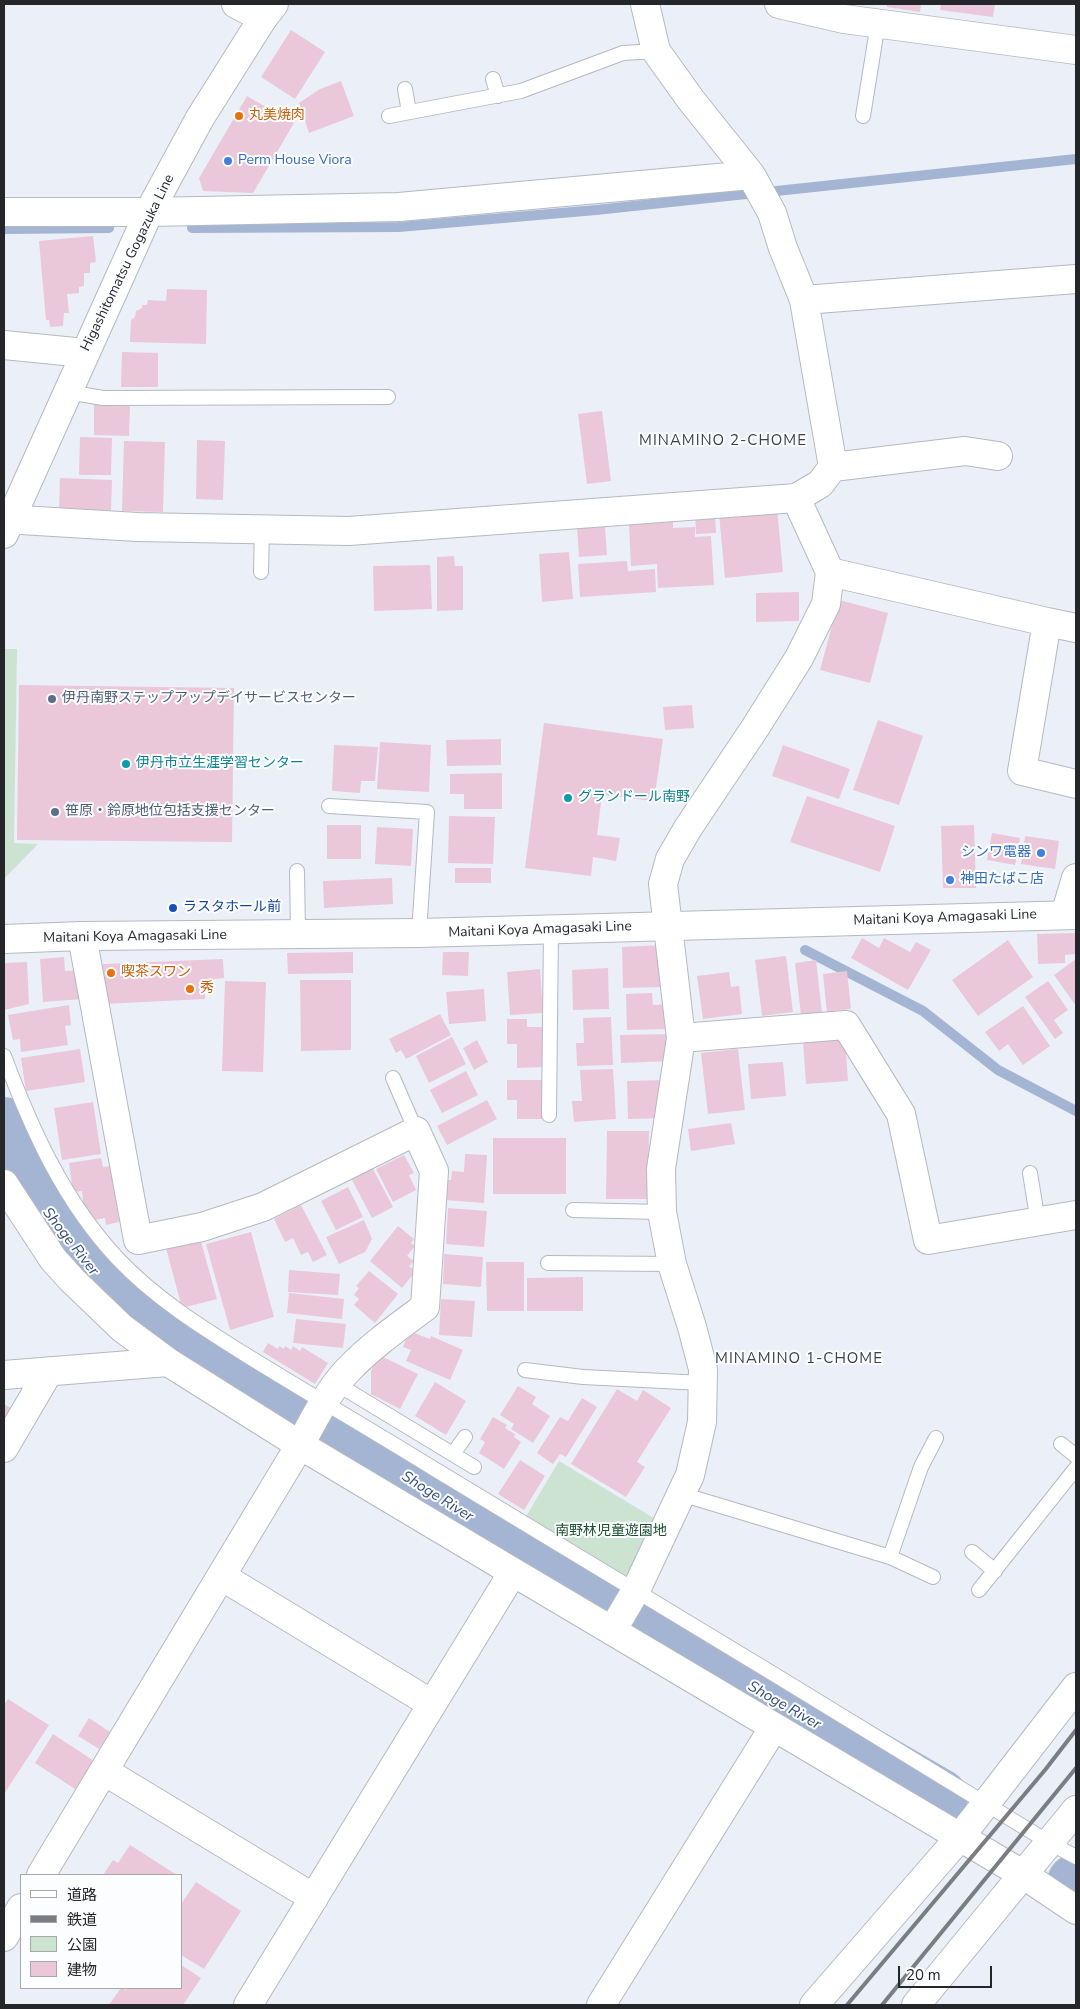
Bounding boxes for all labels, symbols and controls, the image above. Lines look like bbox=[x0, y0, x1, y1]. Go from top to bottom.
place label: 丸美焼肉 bbox=[249, 108, 305, 124]
marker: 丸美焼肉 bbox=[233, 110, 245, 122]
place label: Perm House Viora bbox=[238, 153, 352, 169]
marker: Perm House Viora bbox=[222, 155, 234, 167]
street label: Higashitomatsu Gogazuka Line bbox=[78, 172, 178, 354]
district label: MINAMINO 2-CHOME bbox=[637, 432, 809, 450]
place label: 伊丹南野ステップアップデイサービスセンター bbox=[62, 691, 356, 707]
marker: 伊丹南野ステップアップデイサービスセンター bbox=[46, 693, 58, 705]
place label: 伊丹市立生涯学習センター bbox=[136, 756, 304, 772]
marker: 伊丹市立生涯学習センター bbox=[120, 758, 132, 770]
place label: グランドール南野 bbox=[578, 790, 690, 806]
marker: グランドール南野 bbox=[562, 792, 574, 804]
place label: 笹原・鈴原地位包括支援センター bbox=[65, 804, 275, 820]
marker: 笹原・鈴原地位包括支援センター bbox=[49, 806, 61, 818]
place label: シンワ電器 bbox=[961, 845, 1031, 861]
marker: シンワ電器 bbox=[1035, 847, 1047, 859]
place label: 神田たばこ店 bbox=[960, 872, 1044, 888]
marker: 神田たばこ店 bbox=[944, 874, 956, 886]
place label: ラスタホール前 bbox=[183, 900, 281, 916]
marker: ラスタホール前 bbox=[167, 902, 179, 914]
street label: Maitani Koya Amagasaki Line bbox=[853, 906, 1037, 930]
street label: Maitani Koya Amagasaki Line bbox=[448, 918, 632, 942]
street label: Maitani Koya Amagasaki Line bbox=[43, 927, 227, 947]
place label: 喫茶スワン bbox=[121, 965, 191, 981]
marker: 喫茶スワン bbox=[105, 967, 117, 979]
place label: 秀 bbox=[200, 981, 214, 997]
marker: 秀 bbox=[184, 983, 196, 995]
water label: Shoge River bbox=[38, 1204, 102, 1280]
district label: MINAMINO 1-CHOME bbox=[713, 1350, 885, 1368]
water label: Shoge River bbox=[398, 1468, 476, 1526]
park label: 南野林児童遊園地 bbox=[555, 1524, 667, 1540]
water label: Shoge River bbox=[744, 1678, 824, 1734]
legend bbox=[20, 1874, 182, 1989]
text: 道路 bbox=[67, 1885, 97, 1905]
text: 鉄道 bbox=[67, 1910, 97, 1930]
text: 公園 bbox=[67, 1935, 97, 1955]
scale bar bbox=[900, 1956, 994, 1988]
text: 建物 bbox=[67, 1960, 97, 1980]
text: 20 m bbox=[906, 1965, 941, 1985]

